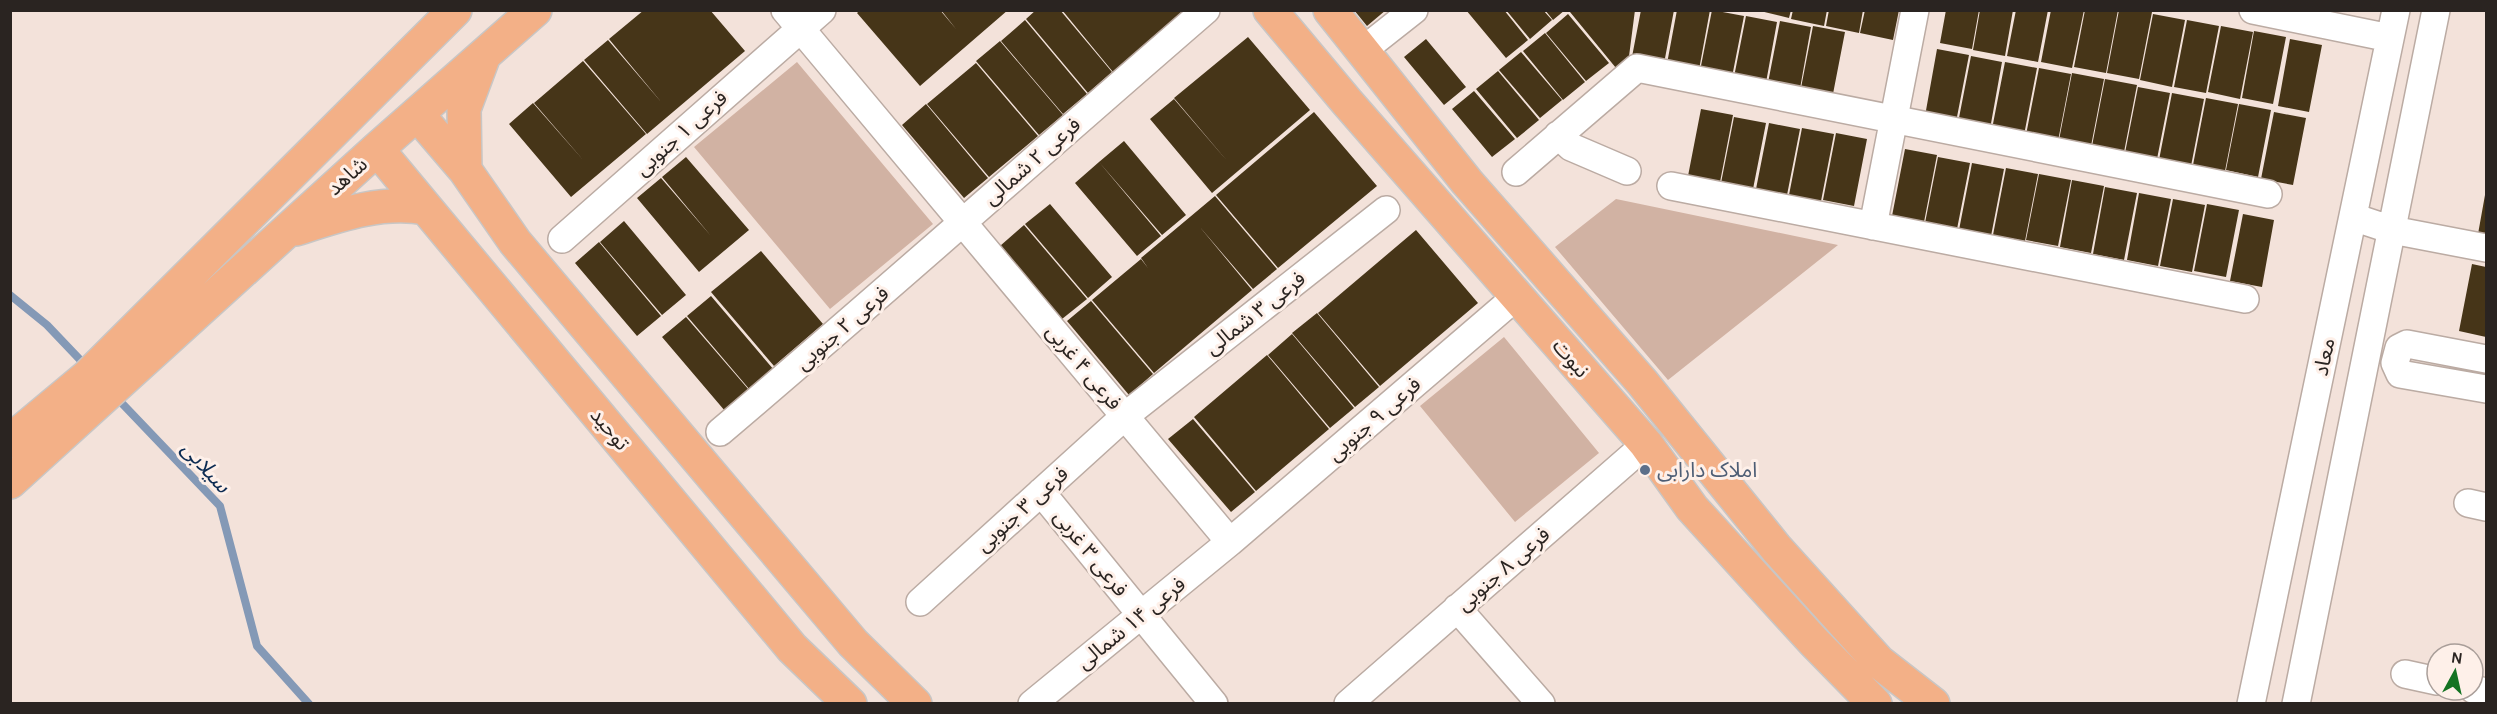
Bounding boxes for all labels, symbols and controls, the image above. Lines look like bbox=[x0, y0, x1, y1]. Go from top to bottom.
street label: فرعی ۱ جنوبی bbox=[630, 85, 732, 181]
street label: فرعی ۲ شمالی bbox=[979, 112, 1085, 210]
street label: شاهد bbox=[322, 152, 372, 200]
street label: فرعی ۳ شمالی bbox=[1200, 266, 1310, 360]
street label: فرعی ۲ جنوبی bbox=[790, 281, 894, 375]
street label: فرعی ۴ غربی bbox=[1041, 319, 1127, 415]
street label: نبوت bbox=[1548, 334, 1594, 382]
street label: معاد bbox=[2308, 336, 2340, 378]
street label: فرعی ۹ جنوبی bbox=[1322, 372, 1426, 466]
street label: توحید bbox=[586, 403, 634, 455]
water label: سیلابی bbox=[176, 436, 236, 499]
place label: املاک دارابی bbox=[1657, 458, 1757, 482]
street label: فرعی ۳ جنوبی bbox=[971, 461, 1073, 557]
marker: املاک دارابی bbox=[1638, 463, 1652, 477]
street label: فرعی ۳ غربی bbox=[1049, 505, 1133, 601]
street label: فرعی ۸ جنوبی bbox=[1451, 522, 1555, 616]
street label: فرعی ۱۴ شمالی bbox=[1072, 572, 1190, 674]
north arrow bbox=[2425, 642, 2485, 702]
text: N bbox=[2450, 647, 2464, 668]

